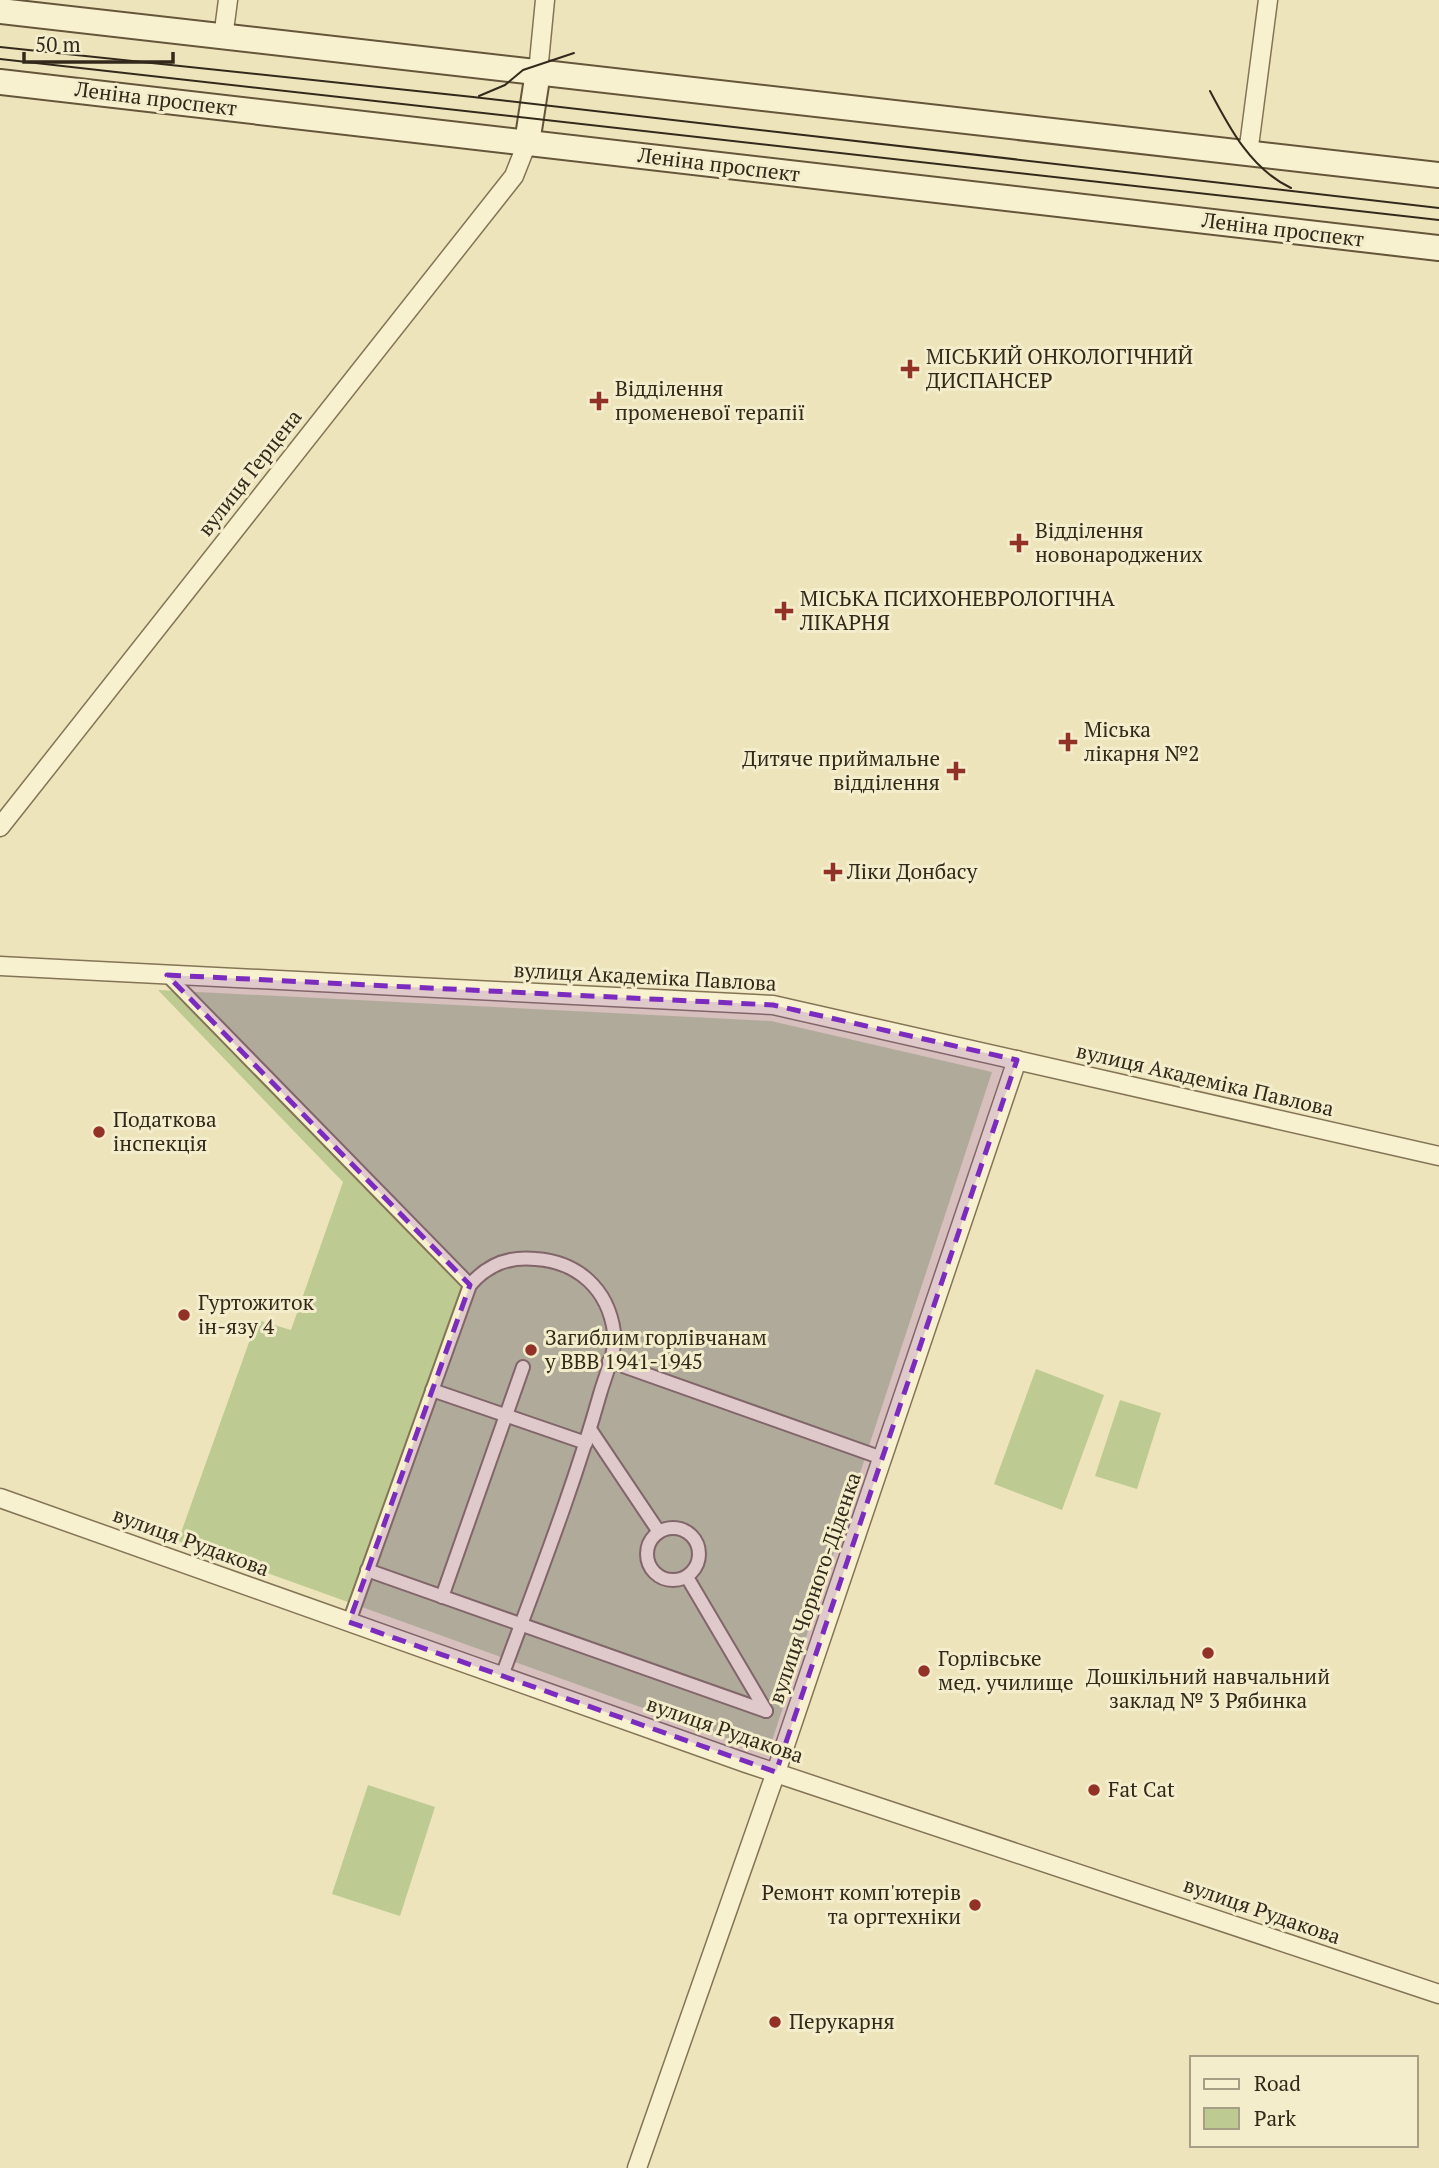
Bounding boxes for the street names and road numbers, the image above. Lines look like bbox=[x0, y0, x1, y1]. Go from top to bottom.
street label: Леніна проспект bbox=[72, 74, 239, 122]
street label: Леніна проспект bbox=[635, 140, 802, 188]
street label: Леніна проспект bbox=[1199, 205, 1366, 253]
street label: вулиця Герцена bbox=[191, 403, 308, 542]
street label: вулиця Академіка Павлова bbox=[513, 955, 778, 997]
street label: вулиця Академіка Павлова bbox=[1074, 1036, 1337, 1122]
street label: вулиця Чорного-Діденка bbox=[761, 1468, 867, 1707]
street label: вулиця Рудакова bbox=[109, 1500, 274, 1582]
street label: вулиця Рудакова bbox=[643, 1689, 808, 1769]
street label: вулиця Рудакова bbox=[1180, 1870, 1345, 1950]

